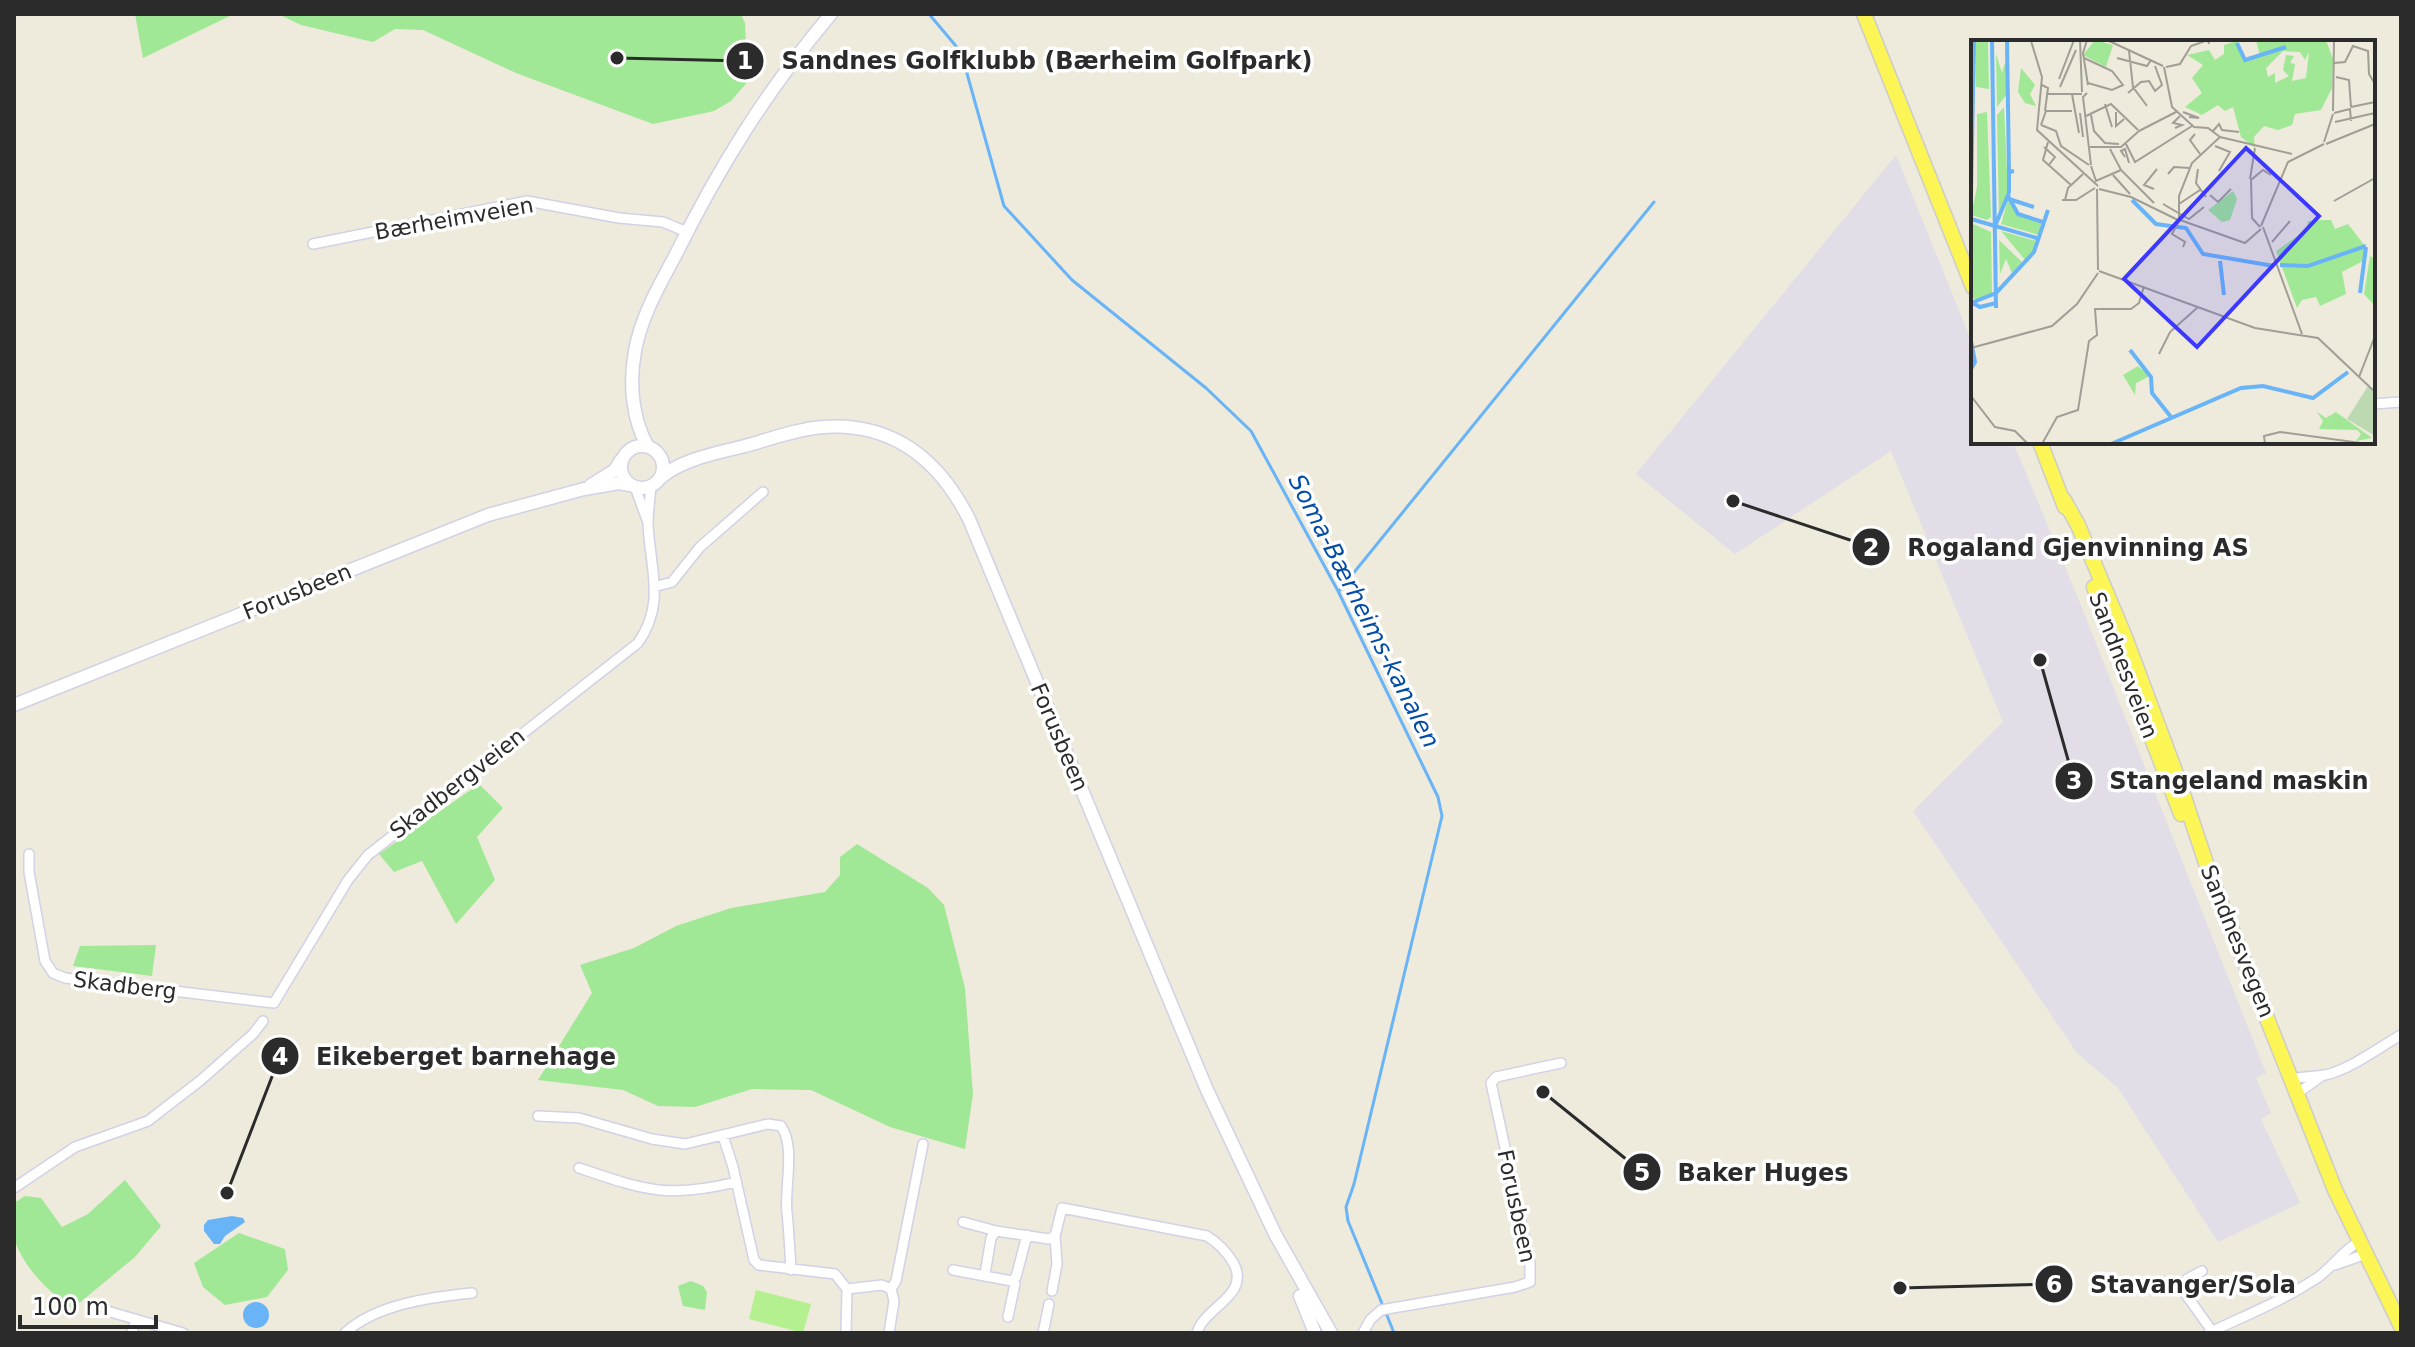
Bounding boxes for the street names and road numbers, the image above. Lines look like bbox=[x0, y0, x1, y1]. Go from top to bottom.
street label: Bærheimveien bbox=[373, 192, 535, 245]
street label: Forusbeen bbox=[239, 558, 355, 625]
street label: Sandnesveien bbox=[2084, 589, 2163, 742]
street label: Forusbeen bbox=[1026, 679, 1093, 795]
street label: Skadbergveien bbox=[385, 723, 530, 844]
street label: Sandnesvegen bbox=[2196, 861, 2280, 1021]
street label: Skadberg bbox=[72, 967, 178, 1004]
street label: Forusbeen bbox=[1492, 1147, 1541, 1265]

